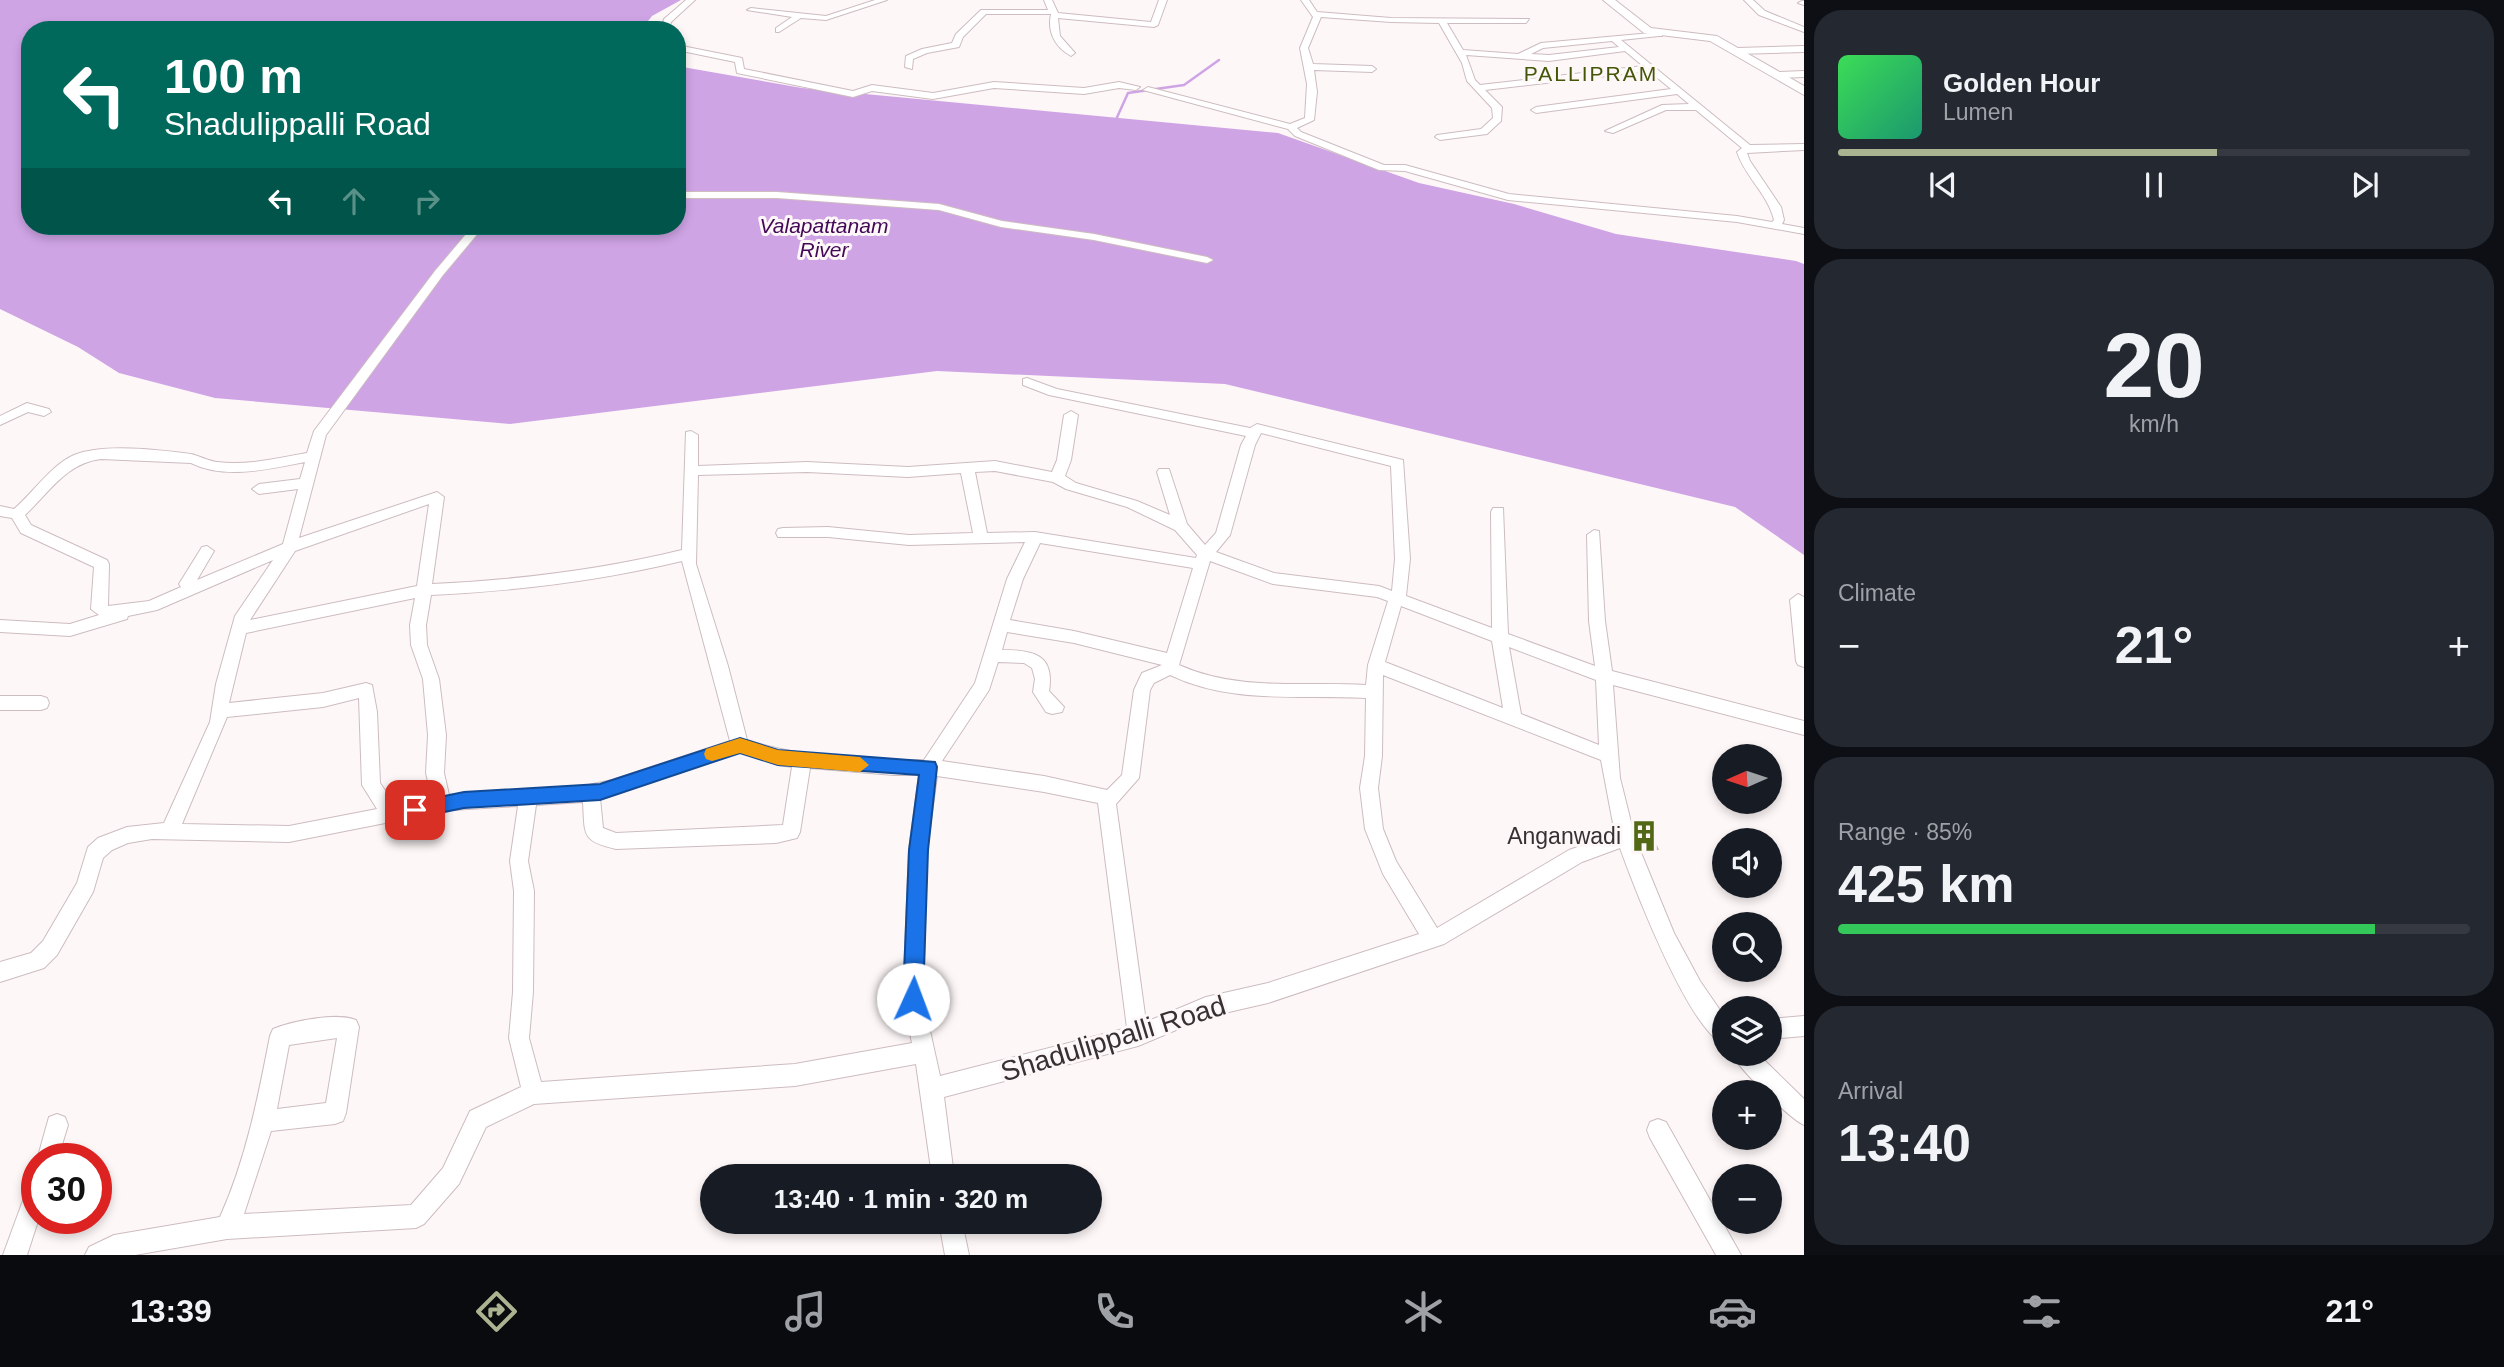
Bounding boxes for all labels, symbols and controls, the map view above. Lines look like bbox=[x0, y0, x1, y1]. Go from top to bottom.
icon: left bbox=[49, 49, 140, 140]
text: 100 m bbox=[164, 49, 303, 103]
district label: PALLIPRAM bbox=[1524, 62, 1658, 85]
text: Golden Hour bbox=[1943, 68, 2100, 98]
text: Lumen bbox=[1943, 99, 2013, 125]
text: Shadulippalli Road bbox=[164, 106, 431, 142]
icon: previous bbox=[1924, 166, 1962, 204]
icon: pause bbox=[2135, 166, 2173, 204]
icon: next bbox=[2346, 166, 2384, 204]
icon: left bbox=[262, 182, 300, 220]
icon: ahead bbox=[335, 182, 373, 220]
icon: right bbox=[408, 182, 446, 220]
water label: Valapattanam River bbox=[760, 214, 888, 261]
text: 20 bbox=[2103, 315, 2205, 416]
text: km/h bbox=[2129, 411, 2179, 437]
text: Climate bbox=[1838, 580, 1916, 606]
text: 21° bbox=[2115, 616, 2193, 674]
text: − bbox=[1838, 625, 1860, 667]
text: + bbox=[2448, 625, 2470, 667]
north arrow bbox=[1712, 744, 1782, 814]
map controls bbox=[1712, 744, 1782, 1234]
pin bbox=[385, 780, 445, 840]
icon: arrive bbox=[396, 791, 434, 829]
building icon: Anganwadi bbox=[1627, 819, 1661, 853]
text: Range · 85% bbox=[1838, 819, 1972, 845]
place label: Anganwadi bbox=[1507, 823, 1621, 849]
button: sound bbox=[1712, 828, 1782, 898]
text: 425 km bbox=[1838, 855, 2014, 913]
button: search bbox=[1712, 912, 1782, 982]
position arrow bbox=[876, 962, 950, 1036]
street label: Shadulippalli Road bbox=[997, 990, 1229, 1087]
button: layers bbox=[1712, 996, 1782, 1066]
text: Arrival bbox=[1838, 1078, 1903, 1104]
button: + bbox=[1712, 1080, 1782, 1150]
text: 13:40 bbox=[1838, 1114, 1971, 1172]
speed limit sign: 30 bbox=[21, 1143, 112, 1234]
button: − bbox=[1712, 1164, 1782, 1234]
text: 13:40 · 1 min · 320 m bbox=[774, 1184, 1028, 1214]
icon: directions bbox=[472, 1287, 521, 1336]
icon: music bbox=[781, 1287, 830, 1336]
icon: phone bbox=[1090, 1287, 1139, 1336]
icon: climate bbox=[1399, 1287, 1448, 1336]
icon: car bbox=[1708, 1287, 1757, 1336]
icon: filters bbox=[2017, 1287, 2066, 1336]
text: 13:39 bbox=[130, 1293, 212, 1329]
text: 21° bbox=[2326, 1293, 2374, 1329]

